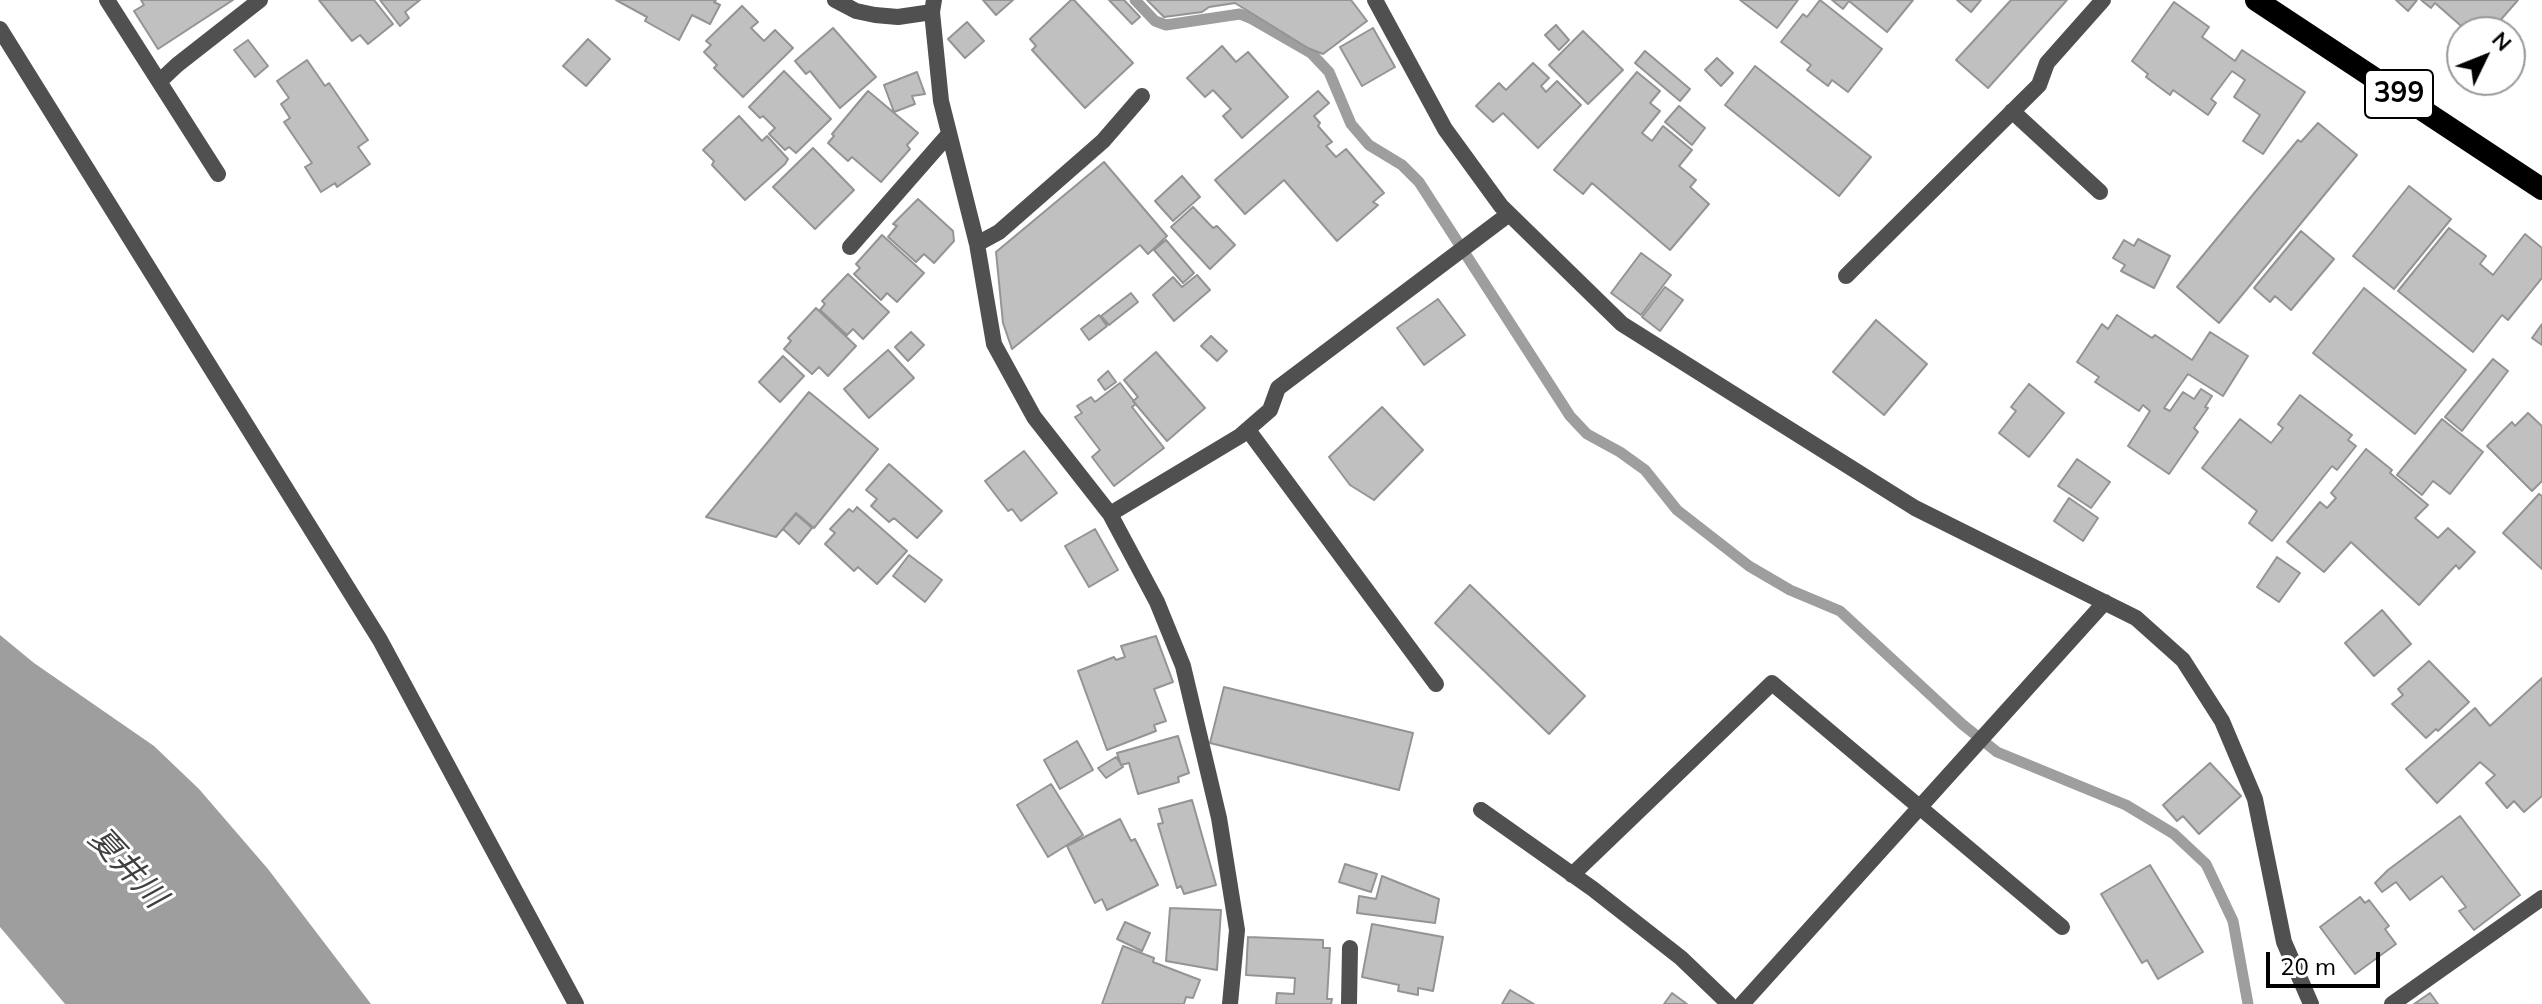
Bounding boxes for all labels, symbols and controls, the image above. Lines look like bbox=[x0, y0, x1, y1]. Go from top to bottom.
north arrow bbox=[2446, 16, 2526, 96]
text: N bbox=[2486, 25, 2518, 57]
road number: 399 bbox=[2365, 70, 2433, 118]
water label: 夏井川 bbox=[80, 820, 174, 916]
scale bar bbox=[2270, 936, 2384, 986]
text: 20 m bbox=[2280, 951, 2336, 981]

